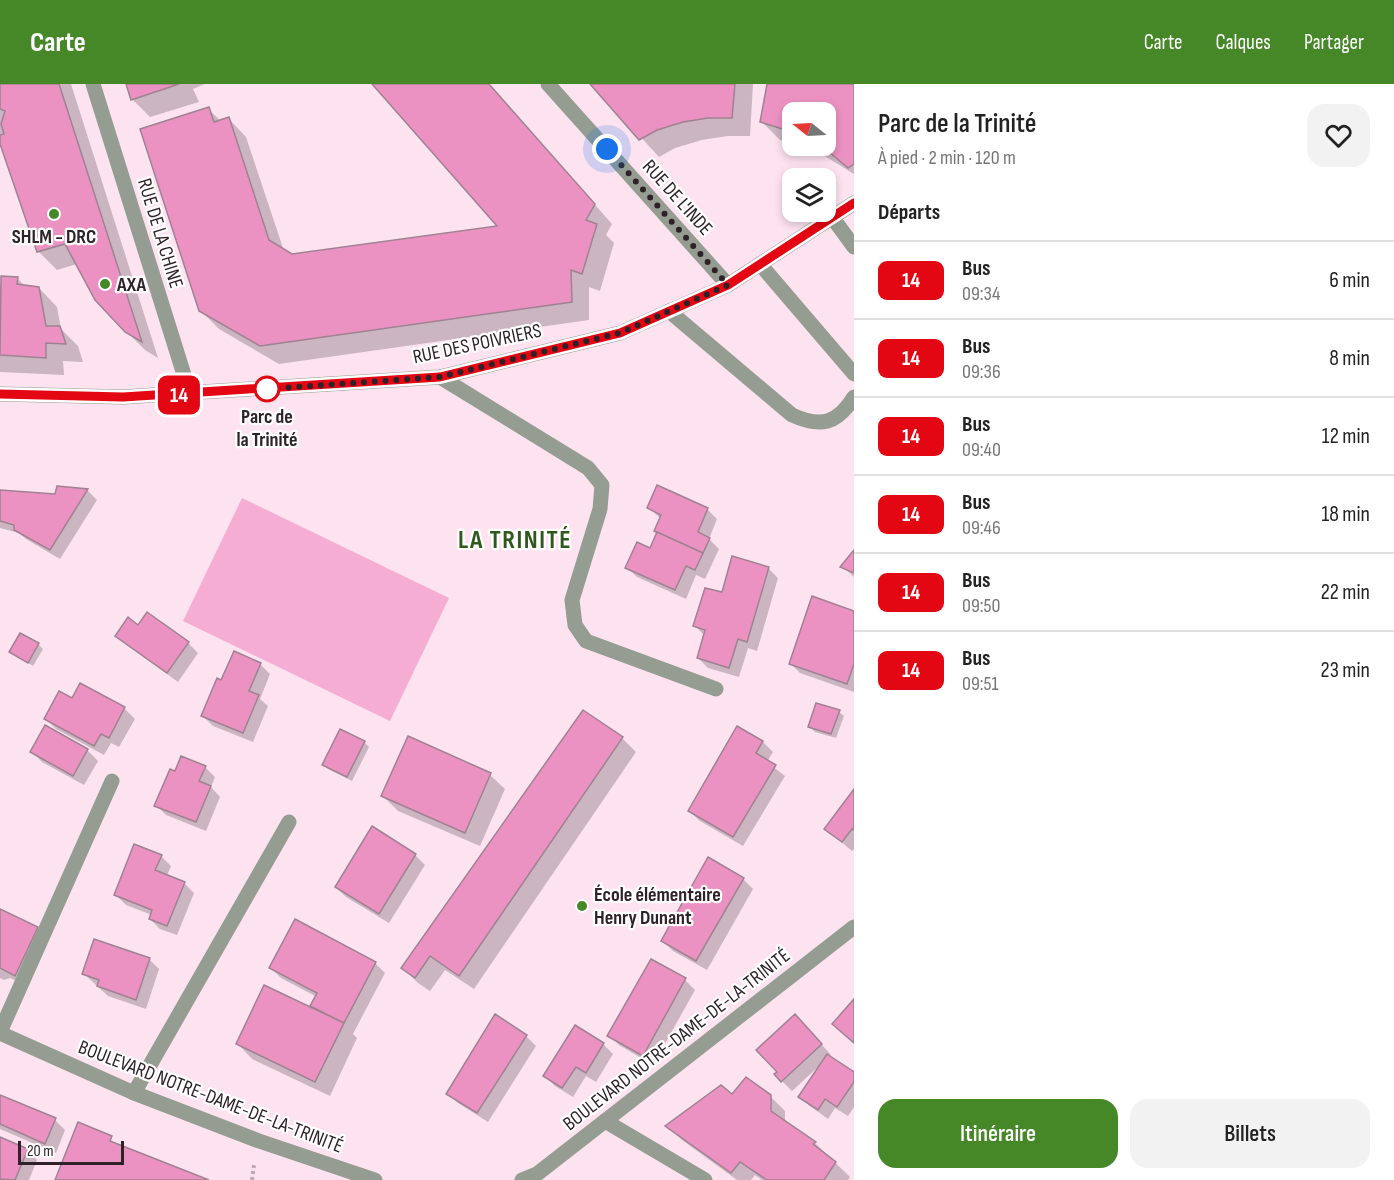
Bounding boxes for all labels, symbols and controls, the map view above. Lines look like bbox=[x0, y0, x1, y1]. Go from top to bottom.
text: Carte bbox=[30, 26, 86, 59]
text: Carte bbox=[1144, 30, 1183, 55]
text: Calques bbox=[1216, 30, 1271, 55]
text: Partager bbox=[1304, 30, 1364, 55]
north arrow bbox=[782, 102, 836, 156]
map controls bbox=[782, 102, 836, 222]
button: heart bbox=[1307, 104, 1370, 167]
text: Parc de la Trinité bbox=[878, 107, 1036, 140]
your location bbox=[592, 134, 622, 164]
text: À pied · 2 min · 120 m bbox=[878, 146, 1016, 170]
street label: RUE DE L'INDE bbox=[637, 155, 717, 240]
button: layers bbox=[782, 168, 836, 222]
street label: RUE DE LA CHINE bbox=[132, 176, 188, 291]
text: Départs bbox=[878, 199, 940, 226]
marker: SHLM - DRC bbox=[47, 207, 61, 221]
place label: SHLM - DRC bbox=[12, 225, 96, 249]
text: Bus bbox=[962, 255, 991, 282]
text: 6 min bbox=[1329, 267, 1370, 294]
text: 14 bbox=[902, 268, 920, 293]
place label: AXA bbox=[116, 273, 146, 297]
marker: AXA bbox=[98, 277, 112, 291]
text: 09:34 bbox=[962, 282, 1000, 306]
street label: RUE DES POIVRIERS bbox=[411, 319, 544, 369]
text: Bus bbox=[962, 333, 991, 360]
text: 8 min bbox=[1329, 345, 1370, 372]
text: 14 bbox=[902, 346, 920, 371]
text: 09:36 bbox=[962, 360, 1001, 384]
line badge: 14 bbox=[152, 376, 206, 414]
marker: Parc de la Trinité bbox=[254, 376, 280, 402]
text: 14 bbox=[170, 383, 188, 408]
place label: Parc de la Trinité bbox=[236, 405, 298, 452]
text: Bus bbox=[962, 411, 991, 438]
text: 12 min bbox=[1322, 423, 1370, 450]
text: 14 bbox=[902, 424, 920, 449]
text: 09:40 bbox=[962, 438, 1001, 462]
text: Bus bbox=[962, 489, 991, 516]
text: 18 min bbox=[1322, 501, 1370, 528]
text: 14 bbox=[902, 502, 920, 527]
text: 09:46 bbox=[962, 516, 1001, 540]
district label: LA TRINITÉ bbox=[458, 525, 572, 556]
text: Bus bbox=[962, 567, 991, 594]
text: 22 min bbox=[1321, 579, 1370, 606]
text: 14 bbox=[902, 580, 920, 605]
text: 09:50 bbox=[962, 594, 1001, 618]
text: Bus bbox=[962, 645, 991, 672]
text: 23 min bbox=[1321, 657, 1370, 684]
text: 14 bbox=[902, 658, 920, 683]
text: 09:51 bbox=[962, 672, 999, 696]
place label: École élémentaire Henry Dunant bbox=[594, 883, 721, 930]
marker: École élémentaire Henry Dunant bbox=[575, 899, 589, 913]
street label: BOULEVARD NOTRE-DAME-DE-LA-TRINITÉ bbox=[558, 944, 795, 1136]
street label: BOULEVARD NOTRE-DAME-DE-LA-TRINITÉ bbox=[75, 1035, 346, 1159]
button: Itinéraire bbox=[878, 1099, 1118, 1168]
button: Billets bbox=[1130, 1099, 1370, 1168]
scale bar bbox=[18, 1138, 124, 1166]
text: 20 m bbox=[27, 1142, 54, 1161]

